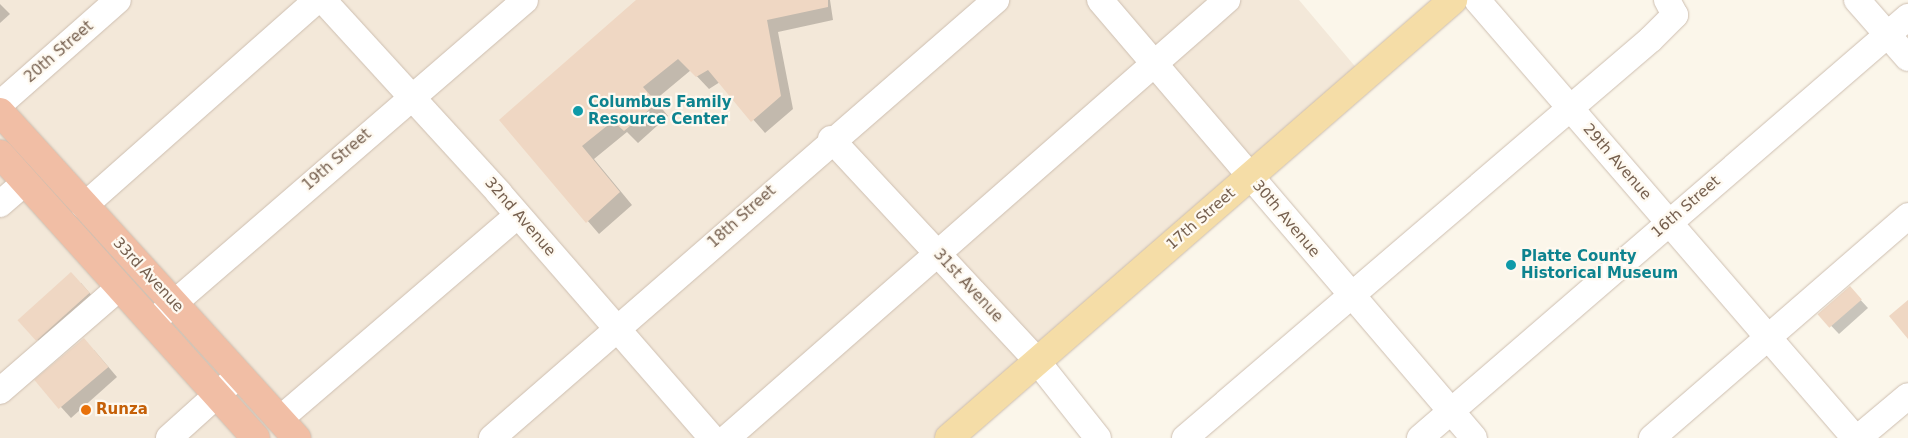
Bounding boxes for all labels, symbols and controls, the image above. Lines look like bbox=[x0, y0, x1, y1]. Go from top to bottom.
street label: 20th Street bbox=[21, 17, 97, 87]
place label: Columbus Family Resource Center bbox=[588, 93, 732, 128]
marker: Columbus Family Resource Center bbox=[572, 105, 584, 117]
street label: 29th Avenue bbox=[1579, 120, 1655, 204]
street label: 19th Street bbox=[299, 125, 375, 195]
street label: 16th Street bbox=[1648, 172, 1724, 242]
street label: 32nd Avenue bbox=[481, 174, 559, 260]
street label: 30th Avenue bbox=[1249, 177, 1323, 261]
street label: 18th Street bbox=[704, 182, 780, 252]
street label: 17th Street bbox=[1163, 184, 1239, 254]
street label: 33rd Avenue bbox=[109, 234, 187, 316]
street label: 31st Avenue bbox=[930, 246, 1006, 326]
place label: Platte County Historical Museum bbox=[1521, 247, 1678, 282]
marker: Platte County Historical Museum bbox=[1505, 259, 1517, 271]
place label: Runza bbox=[96, 401, 148, 419]
marker: Runza bbox=[80, 404, 92, 416]

